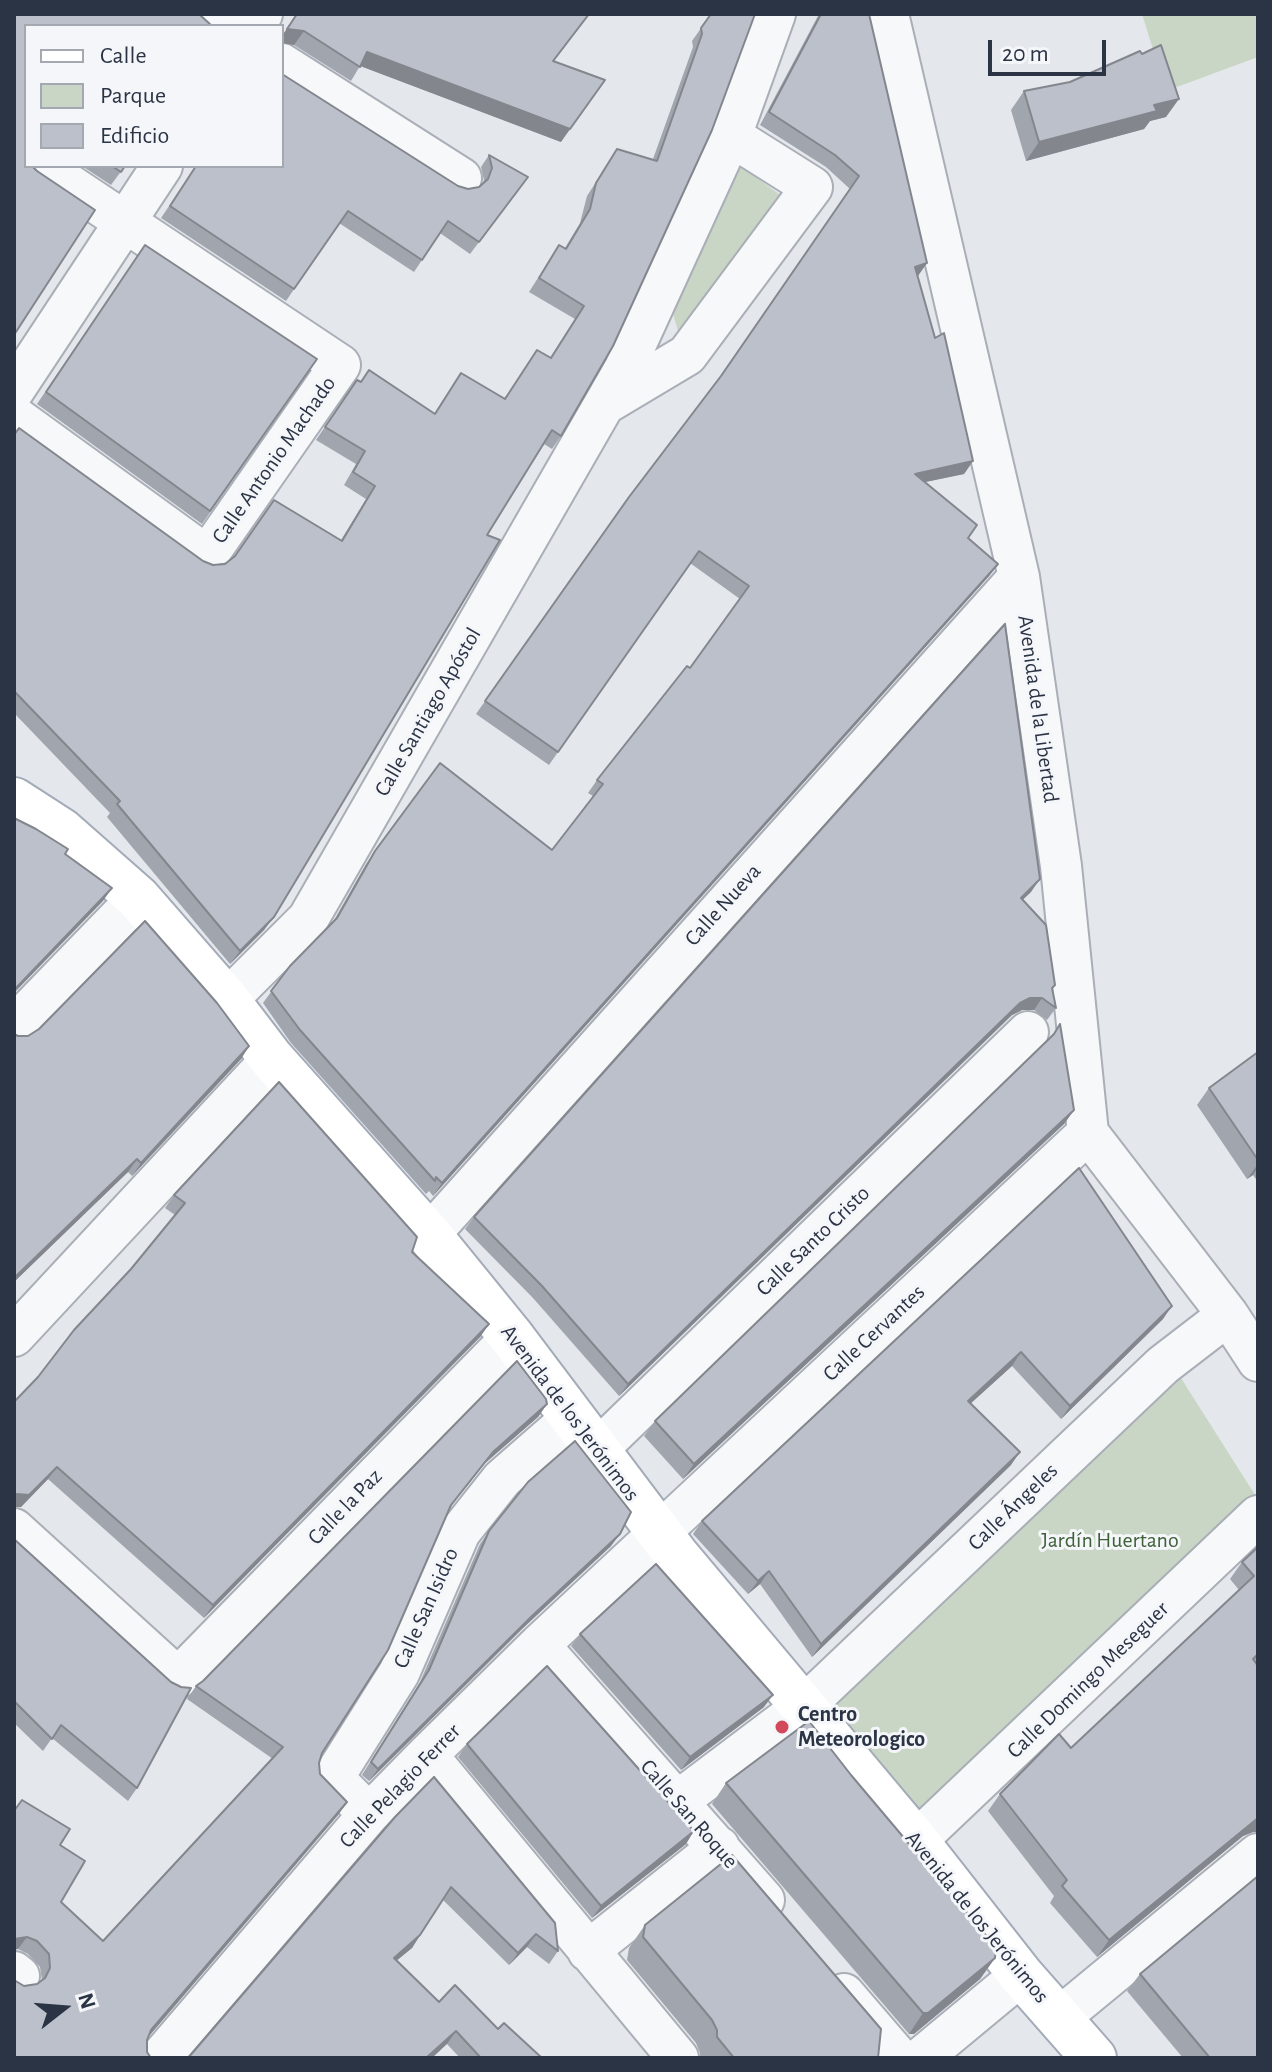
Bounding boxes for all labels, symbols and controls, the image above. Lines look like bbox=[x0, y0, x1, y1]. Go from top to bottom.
legend bbox=[24, 24, 284, 168]
scale bar bbox=[992, 24, 1110, 74]
text: 20 m bbox=[1002, 42, 1049, 66]
text: Calle bbox=[100, 44, 147, 68]
text: Parque bbox=[100, 84, 166, 108]
text: Edificio bbox=[100, 124, 169, 148]
street label: Calle Antonio Machado bbox=[206, 371, 342, 549]
street label: Avenida de la Libertad bbox=[1012, 613, 1064, 805]
street label: Calle Santiago Apóstol bbox=[369, 623, 487, 801]
street label: Calle Nueva bbox=[679, 858, 767, 952]
street label: Calle Santo Cristo bbox=[751, 1180, 875, 1302]
street label: Calle Cervantes bbox=[817, 1279, 931, 1387]
street label: Avenida de los Jerónimos bbox=[495, 1320, 645, 1506]
street label: Calle Ángeles bbox=[963, 1458, 1063, 1556]
street label: Calle la Paz bbox=[302, 1463, 388, 1551]
park label: Jardín Huertano bbox=[1041, 1527, 1179, 1553]
street label: Calle San Isidro bbox=[388, 1544, 464, 1672]
street label: Calle Domingo Meseguer bbox=[1002, 1596, 1174, 1764]
place label: Centro Meteorologico bbox=[798, 1701, 925, 1752]
street label: Calle Pelagio Ferrer bbox=[334, 1718, 466, 1854]
marker: Centro Meteorologico bbox=[773, 1718, 791, 1736]
street label: Calle San Roque bbox=[634, 1754, 744, 1874]
street label: Avenida de los Jerónimos bbox=[899, 1826, 1055, 2008]
north arrow bbox=[24, 1968, 104, 2048]
text: N bbox=[74, 1990, 100, 2012]

